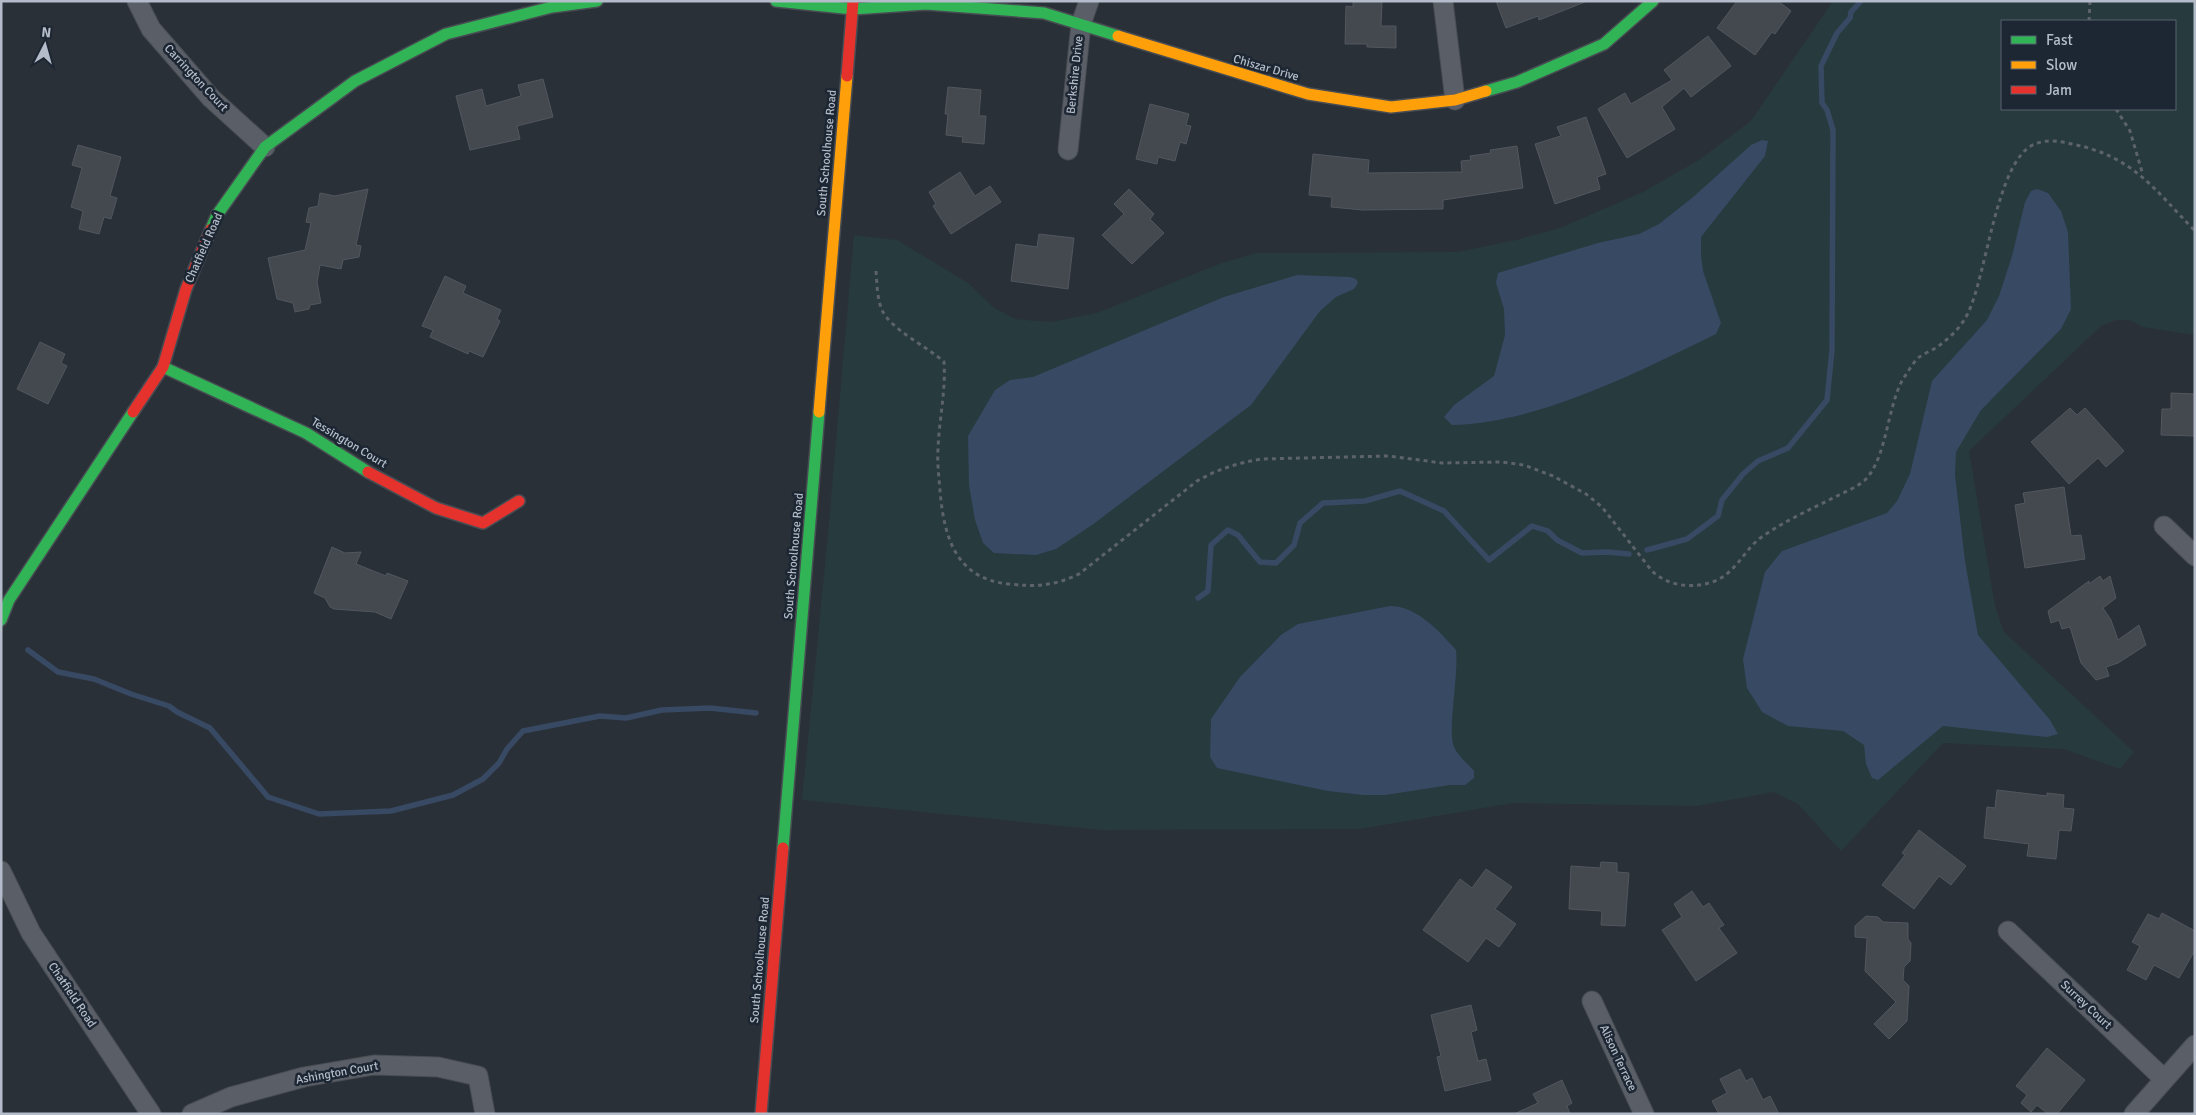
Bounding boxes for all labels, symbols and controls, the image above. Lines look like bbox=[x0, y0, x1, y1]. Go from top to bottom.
north arrow bbox=[20, 20, 70, 70]
legend bbox=[2001, 20, 2176, 110]
text: N bbox=[41, 24, 52, 42]
text: Fast bbox=[2046, 31, 2073, 49]
street label: Berkshire Drive bbox=[1063, 35, 1087, 115]
street label: Carrington Court bbox=[161, 41, 231, 115]
street label: Chiszar Drive bbox=[1231, 51, 1301, 85]
text: Slow bbox=[2046, 56, 2077, 74]
text: Jam bbox=[2046, 81, 2072, 99]
street label: South Schoolhouse Road bbox=[814, 89, 840, 217]
street label: Chatfield Road bbox=[182, 211, 226, 285]
street label: Tessington Court bbox=[308, 414, 390, 472]
street label: South Schoolhouse Road bbox=[781, 492, 807, 620]
street label: South Schoolhouse Road bbox=[747, 896, 773, 1024]
street label: Chatfield Road bbox=[45, 960, 99, 1030]
street label: Surrey Court bbox=[2057, 977, 2115, 1033]
street label: Alison Terrace bbox=[1596, 1022, 1640, 1094]
street label: Ashington Court bbox=[295, 1058, 379, 1088]

